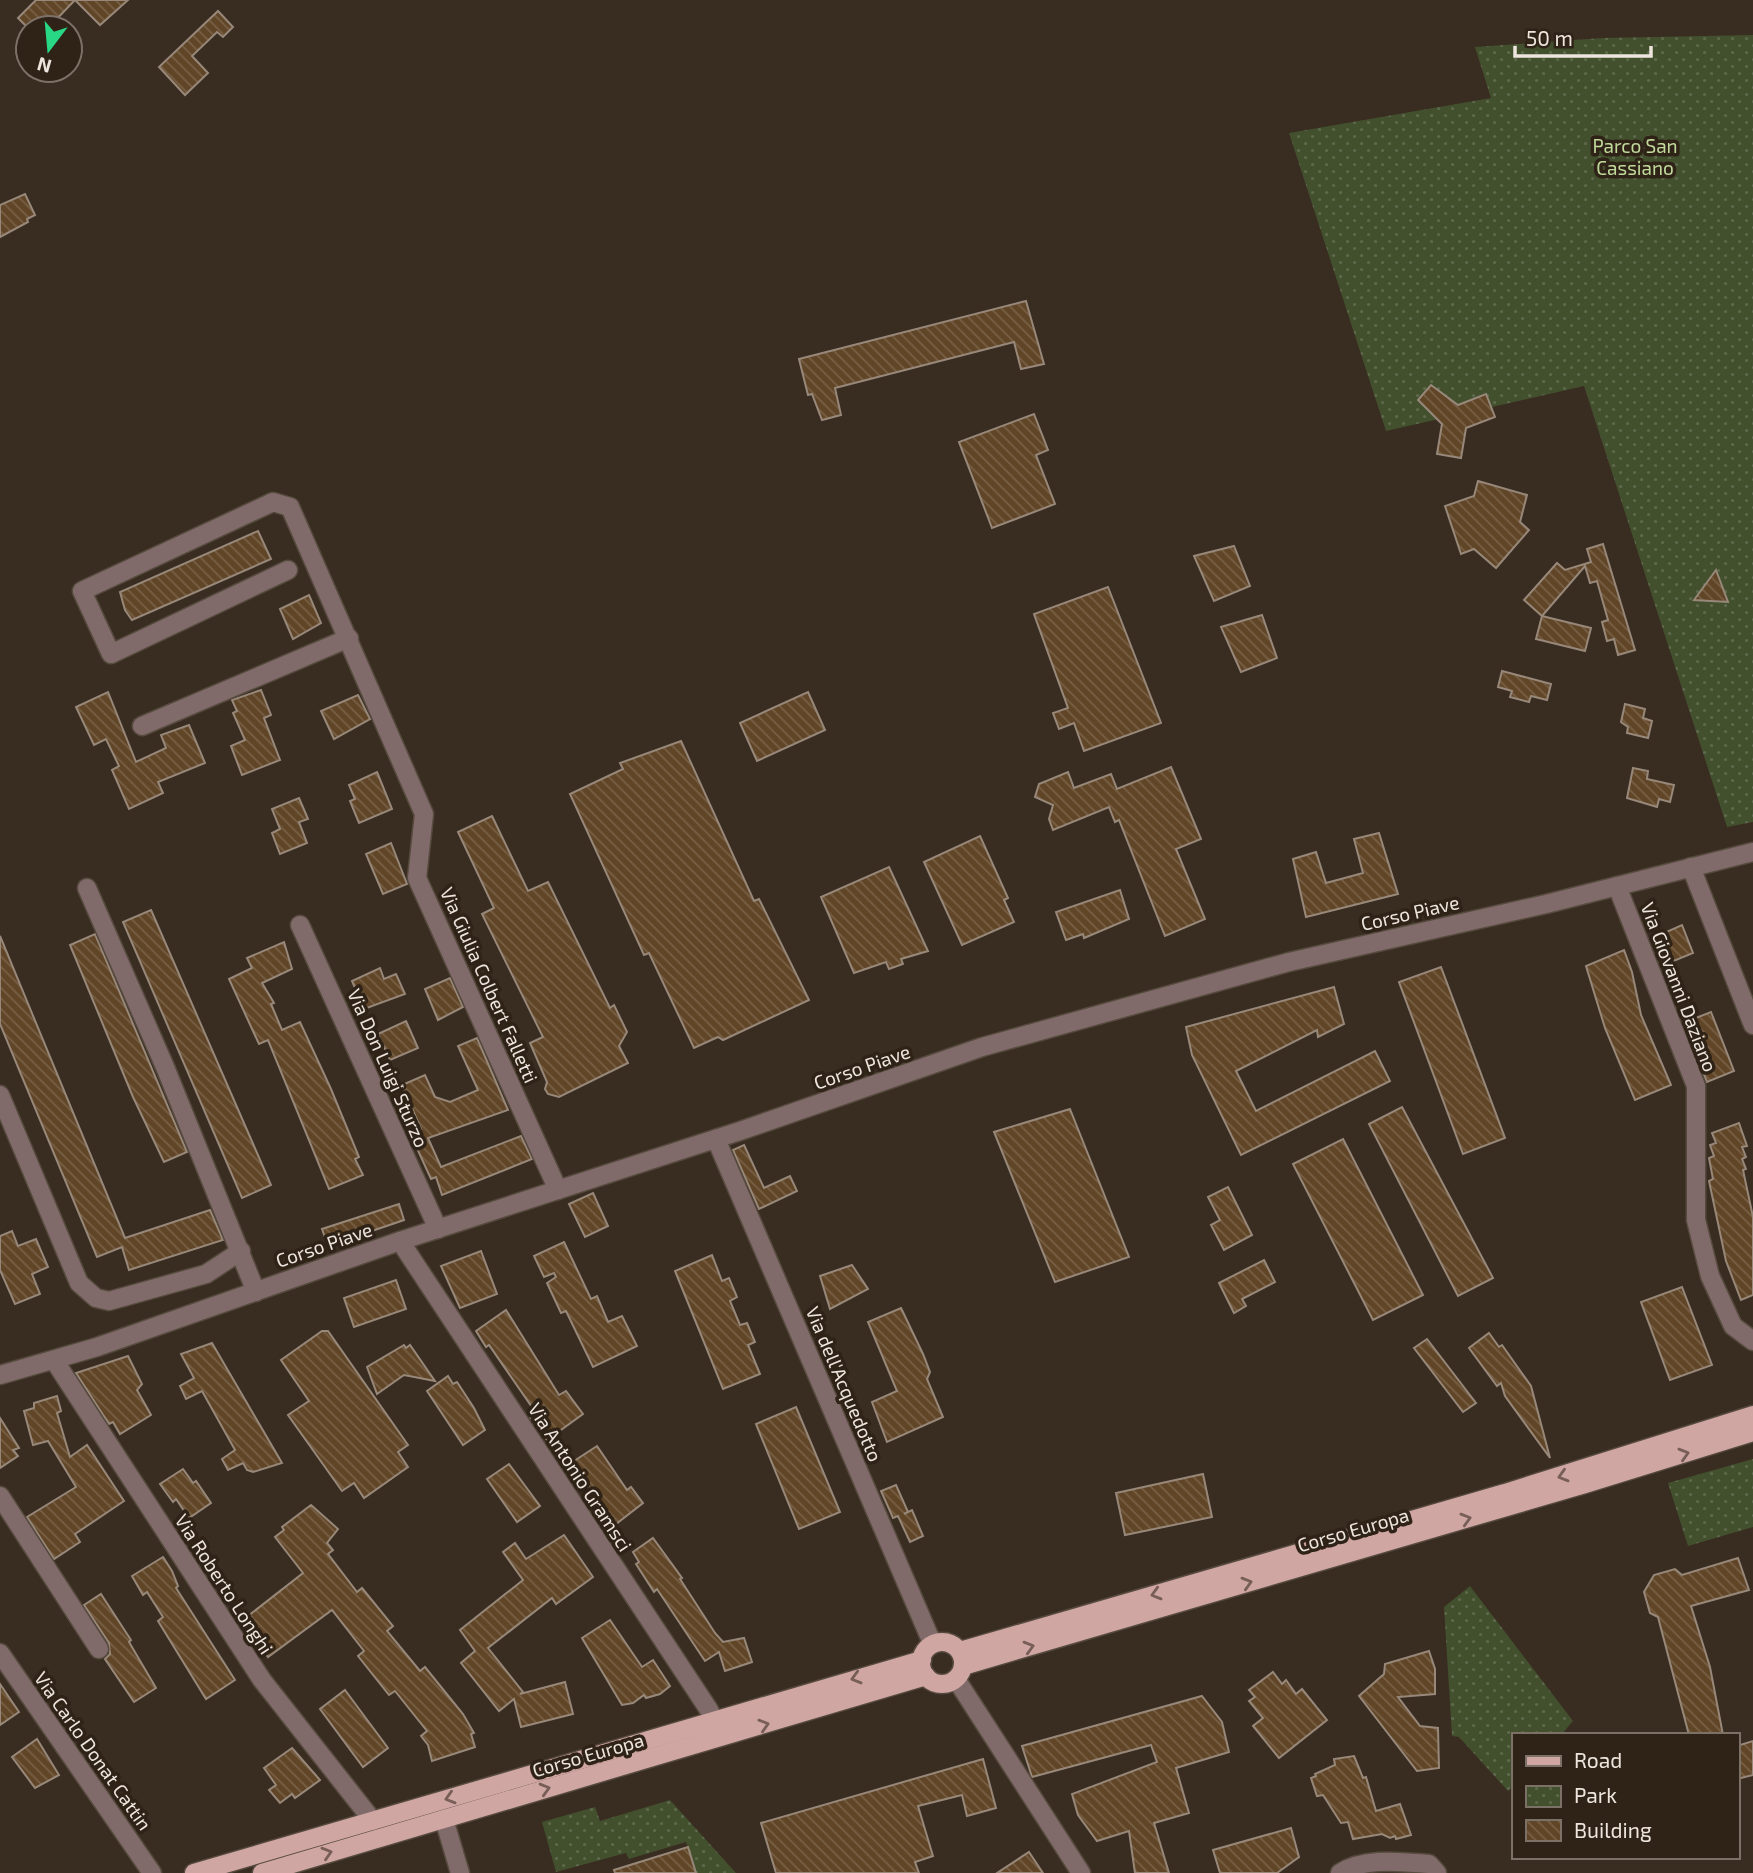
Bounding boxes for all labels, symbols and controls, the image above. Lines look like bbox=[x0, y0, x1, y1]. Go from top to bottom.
north arrow bbox=[14, 14, 84, 84]
scale bar bbox=[1515, 14, 1652, 58]
text: 50 m bbox=[1526, 25, 1573, 50]
text: N bbox=[34, 53, 54, 79]
park label: Parco San Cassiano bbox=[1592, 134, 1678, 179]
street label: Via Giulia Colbert Falletti bbox=[436, 883, 543, 1086]
street label: Corso Piave bbox=[1358, 890, 1461, 935]
street label: Via Giovanni Daziano bbox=[1637, 899, 1722, 1075]
street label: Via Don Luigi Sturzo bbox=[343, 985, 434, 1151]
street label: Corso Piave bbox=[811, 1039, 913, 1094]
street label: Corso Piave bbox=[273, 1217, 375, 1272]
street label: Via dell'Acquedotto bbox=[801, 1303, 887, 1465]
street label: Via Antonio Gramsci bbox=[524, 1398, 637, 1555]
one-way arrow bbox=[1677, 1447, 1689, 1462]
one-way arrow bbox=[1557, 1467, 1569, 1482]
street label: Corso Europa bbox=[1294, 1503, 1411, 1556]
street label: Via Roberto Longhi bbox=[171, 1509, 278, 1658]
one-way arrow bbox=[1459, 1513, 1471, 1528]
one-way arrow bbox=[1241, 1577, 1253, 1592]
one-way arrow bbox=[1151, 1585, 1163, 1600]
one-way arrow bbox=[1023, 1640, 1035, 1655]
street label: Via Carlo Donat Cattin bbox=[30, 1667, 157, 1834]
one-way arrow bbox=[850, 1670, 862, 1685]
one-way arrow bbox=[758, 1719, 770, 1734]
street label: Corso Europa bbox=[529, 1728, 646, 1781]
legend bbox=[1512, 1733, 1739, 1859]
text: Road bbox=[1574, 1747, 1622, 1772]
one-way arrow bbox=[539, 1782, 551, 1797]
text: Park bbox=[1574, 1782, 1617, 1807]
one-way arrow bbox=[444, 1789, 456, 1804]
text: Building bbox=[1574, 1817, 1652, 1842]
one-way arrow bbox=[321, 1846, 333, 1861]

